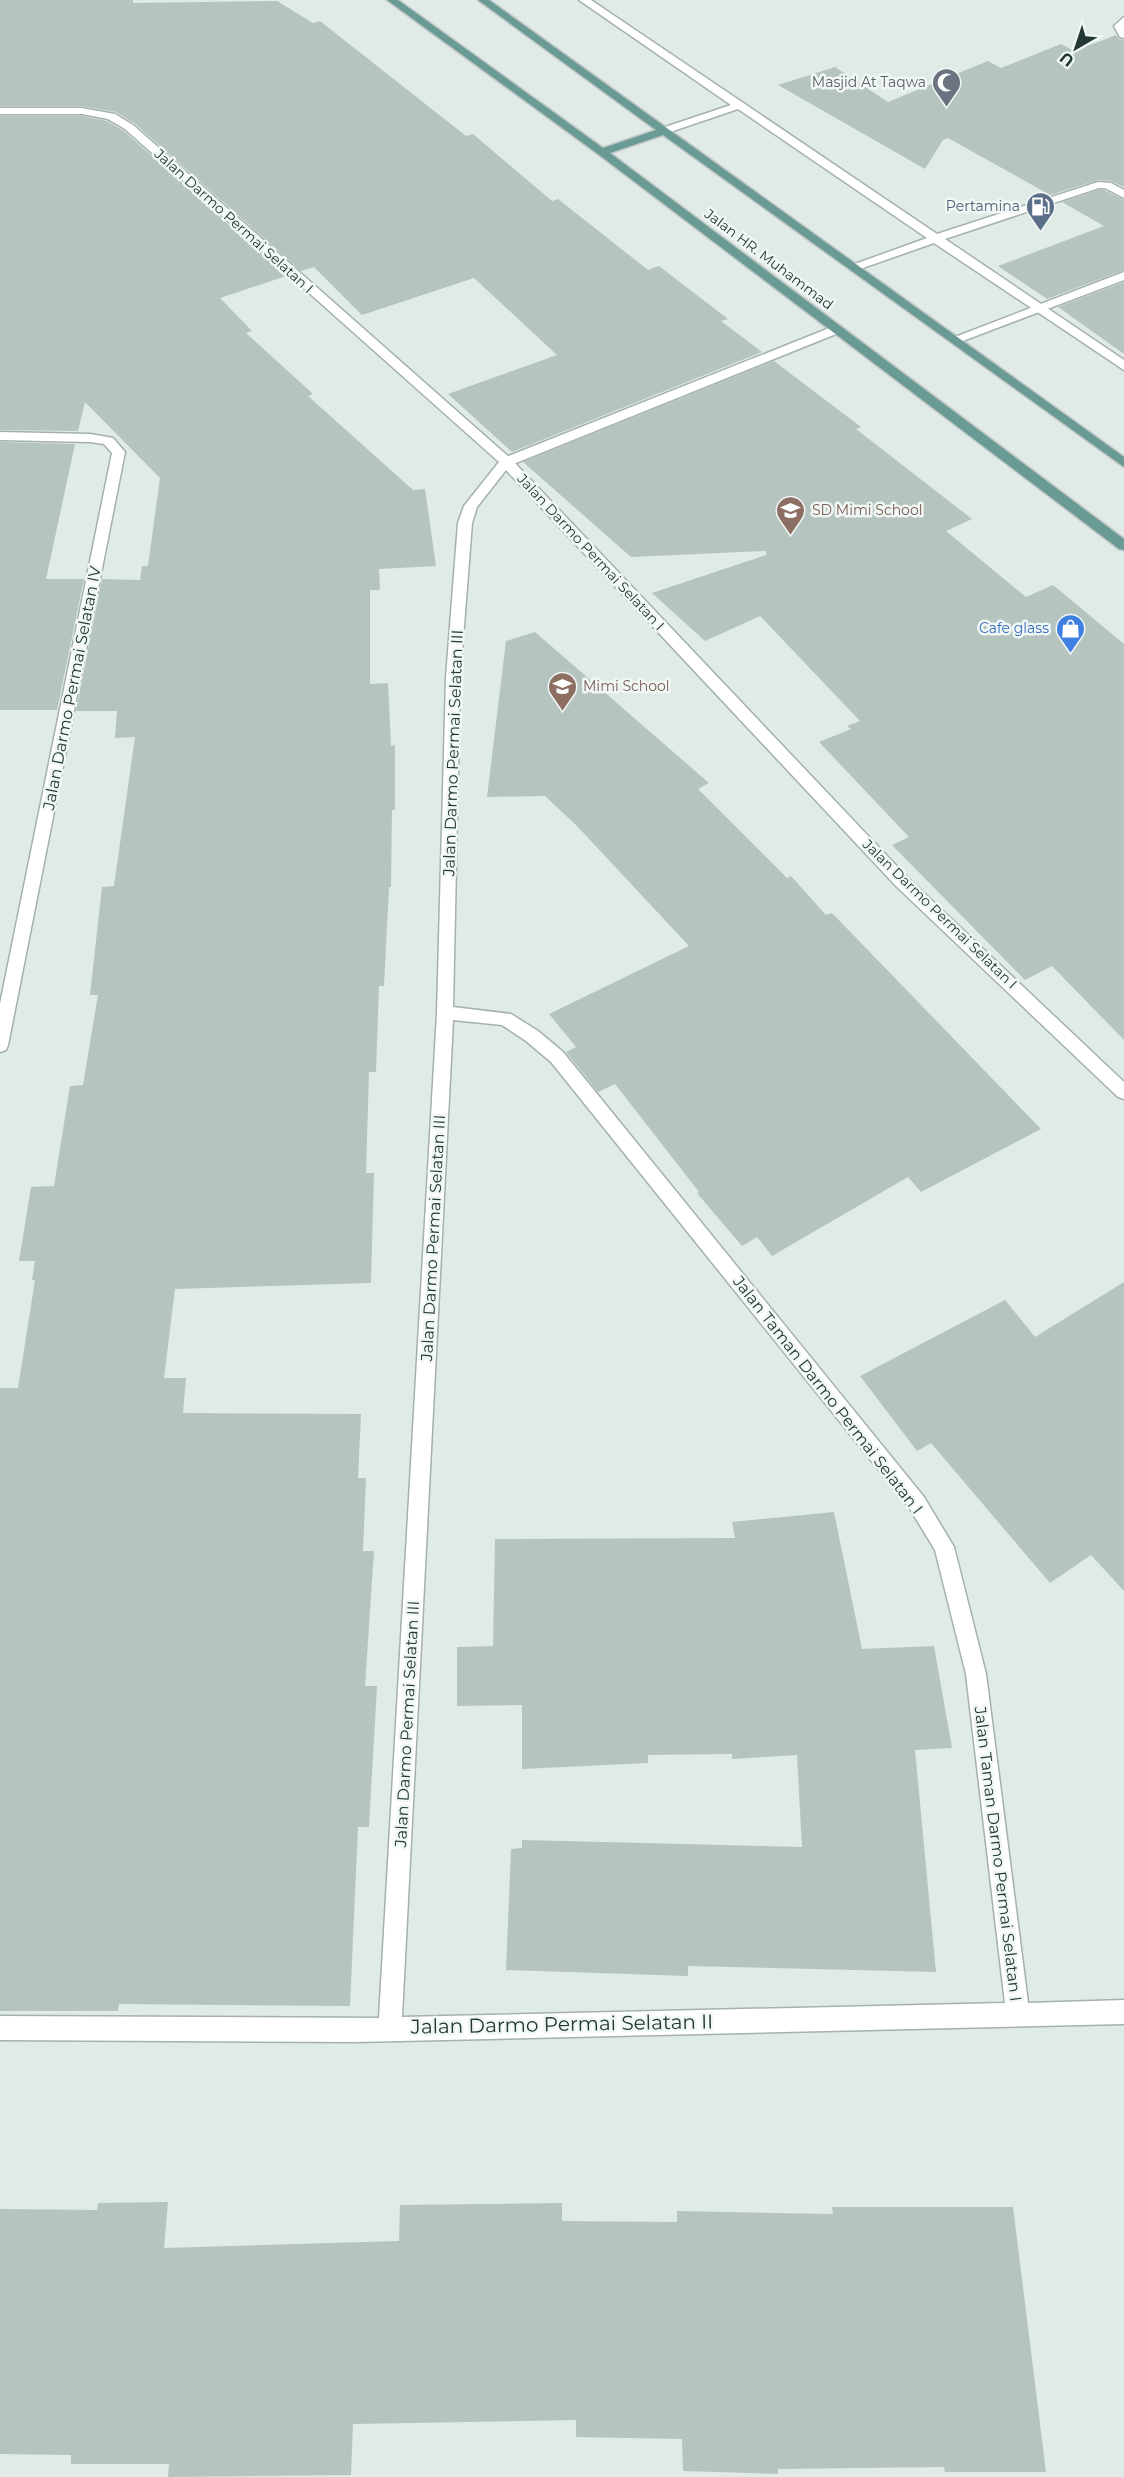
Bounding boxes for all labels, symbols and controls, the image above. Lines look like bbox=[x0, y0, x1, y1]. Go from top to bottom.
north arrow bbox=[1046, 18, 1106, 78]
text: U bbox=[1056, 48, 1078, 71]
mosque icon: Masjid At Taqwa bbox=[931, 66, 963, 108]
place label: Masjid At Taqwa bbox=[812, 73, 926, 91]
street label: Jalan Darmo Permai Selatan I bbox=[150, 144, 317, 297]
fuel station icon: Pertamina bbox=[1025, 190, 1057, 232]
place label: Pertamina bbox=[946, 197, 1020, 215]
street label: Jalan HR. Muhammad bbox=[700, 204, 837, 313]
street label: Jalan Darmo Permai Selatan I bbox=[513, 469, 668, 634]
school or university icon: SD Mimi School bbox=[775, 494, 807, 536]
place label: SD Mimi School bbox=[812, 501, 922, 519]
street label: Jalan Darmo Permai Selatan IV bbox=[39, 564, 105, 813]
shop icon: Cafe glass bbox=[1054, 612, 1086, 654]
place label: Cafe glass bbox=[979, 619, 1049, 637]
street label: Jalan Darmo Permai Selatan III bbox=[439, 629, 467, 878]
school or university icon: Mimi School bbox=[546, 670, 578, 712]
place label: Mimi School bbox=[583, 677, 670, 695]
street label: Jalan Darmo Permai Selatan I bbox=[858, 835, 1021, 993]
street label: Jalan Darmo Permai Selatan III bbox=[417, 1114, 449, 1363]
street label: Jalan Taman Darmo Permai Selatan I bbox=[729, 1271, 927, 1518]
street label: Jalan Darmo Permai Selatan III bbox=[391, 1600, 423, 1849]
street label: Jalan Taman Darmo Permai Selatan I bbox=[970, 1705, 1026, 2002]
street label: Jalan Darmo Permai Selatan II bbox=[410, 2009, 713, 2039]

